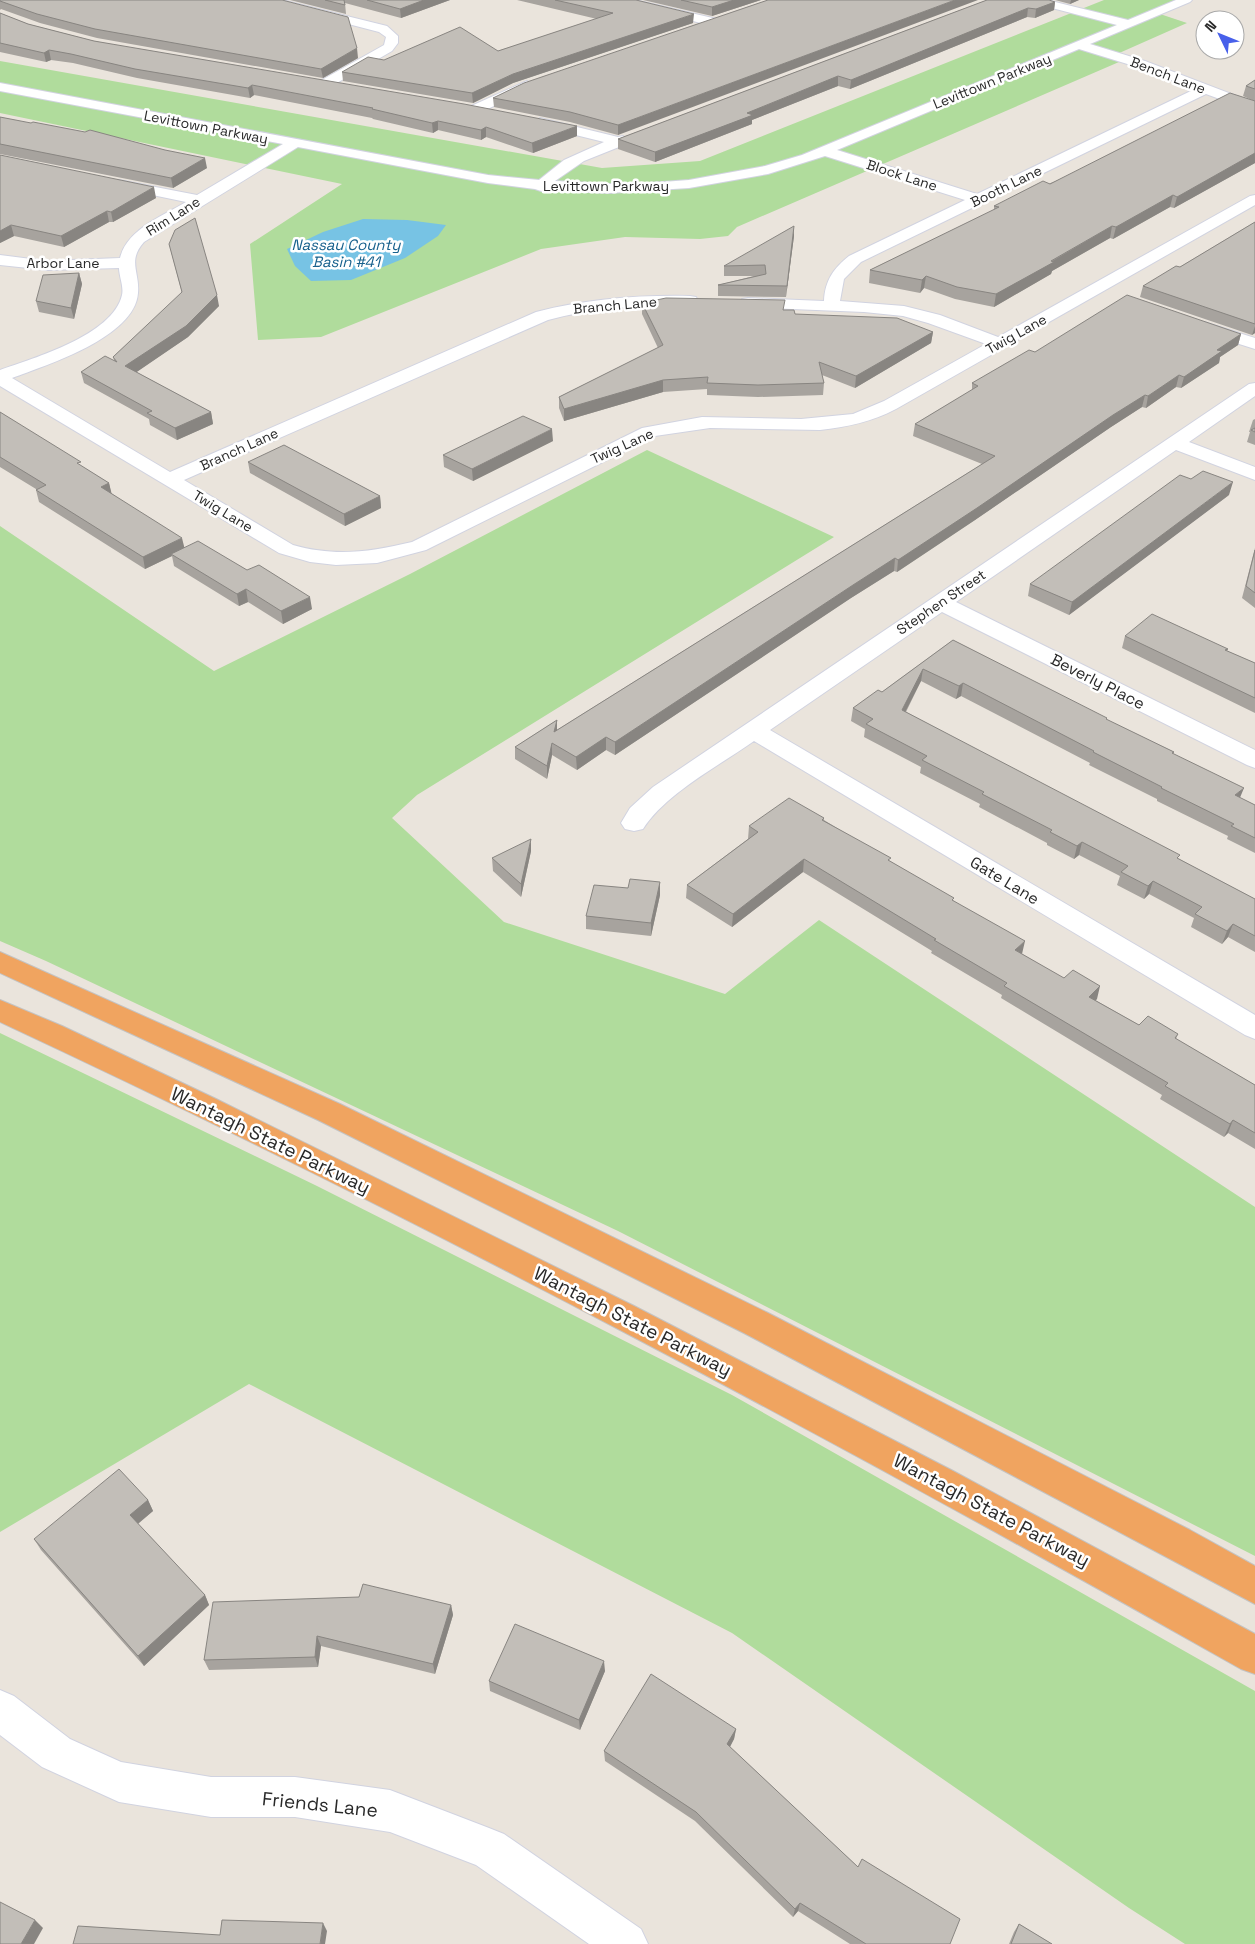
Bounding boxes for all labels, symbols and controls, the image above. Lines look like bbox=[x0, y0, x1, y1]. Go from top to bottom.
north arrow bbox=[1195, 10, 1245, 60]
text: N bbox=[1201, 17, 1220, 36]
street label: Levittown Parkway bbox=[930, 49, 1054, 113]
street label: Bench Lane bbox=[1128, 52, 1208, 98]
street label: Levittown Parkway bbox=[142, 106, 270, 148]
street label: Block Lane bbox=[864, 155, 940, 195]
street label: Booth Lane bbox=[967, 161, 1045, 211]
street label: Levittown Parkway bbox=[543, 177, 669, 195]
street label: Rim Lane bbox=[143, 192, 203, 240]
water label: Nassau County Basin #41 bbox=[292, 235, 401, 271]
street label: Arbor Lane bbox=[26, 254, 100, 272]
street label: Branch Lane bbox=[572, 292, 658, 318]
street label: Twig Lane bbox=[982, 310, 1050, 358]
street label: Branch Lane bbox=[197, 424, 281, 474]
street label: Twig Lane bbox=[588, 424, 656, 468]
street label: Twig Lane bbox=[190, 486, 256, 536]
street label: Stephen Street bbox=[893, 565, 989, 639]
street label: Beverly Place bbox=[1047, 649, 1148, 714]
street label: Gate Lane bbox=[966, 852, 1043, 909]
street label: Wantagh State Parkway bbox=[167, 1081, 375, 1200]
street label: Wantagh State Parkway bbox=[530, 1261, 736, 1382]
street label: Wantagh State Parkway bbox=[889, 1448, 1094, 1573]
street label: Friends Lane bbox=[261, 1786, 379, 1823]

